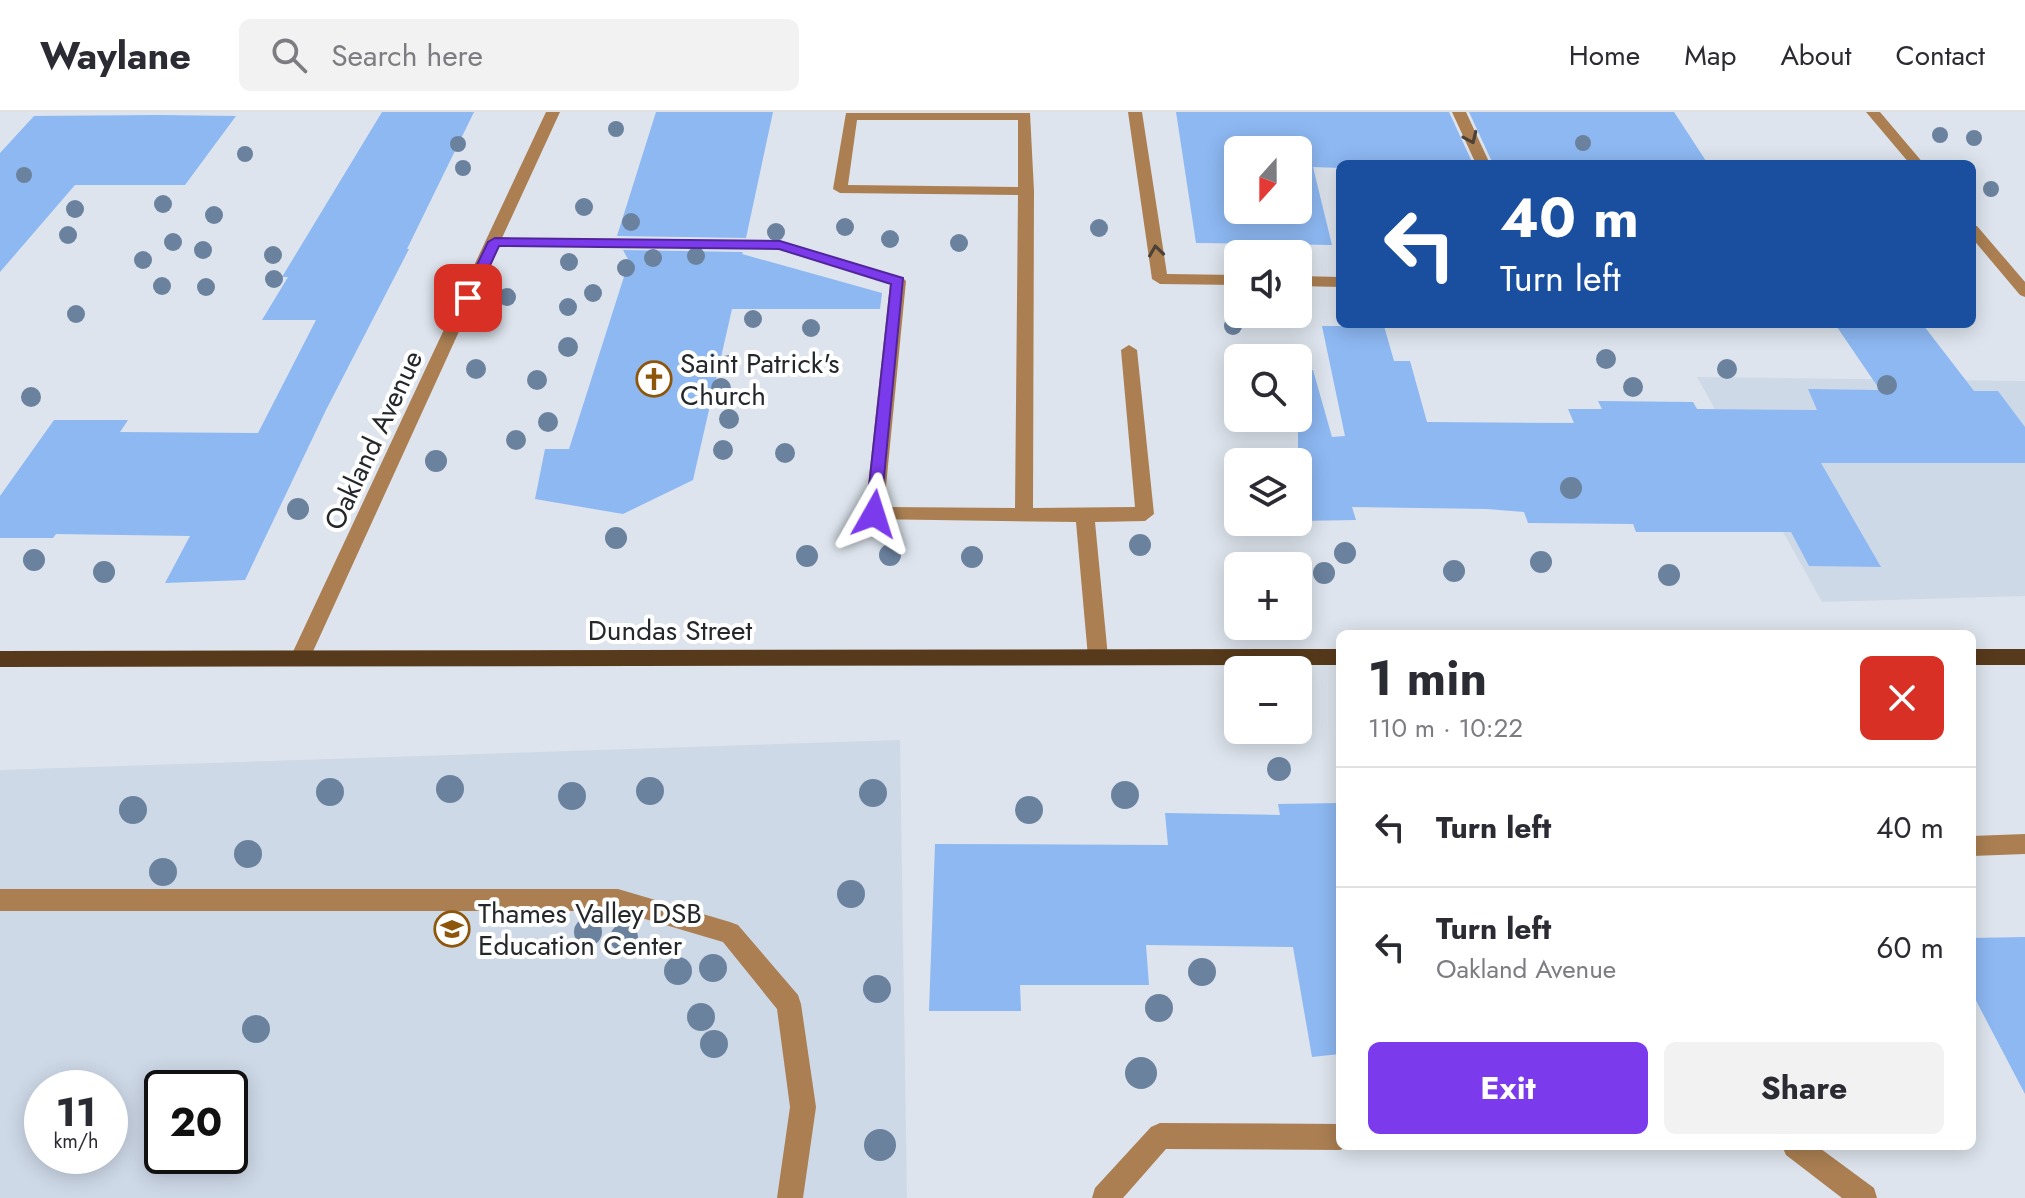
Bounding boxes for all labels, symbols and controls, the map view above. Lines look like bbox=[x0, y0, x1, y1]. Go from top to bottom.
search box bbox=[239, 19, 799, 91]
text: Waylane bbox=[40, 28, 191, 83]
icon: search bbox=[267, 33, 311, 77]
text: Search here bbox=[331, 34, 483, 77]
text: Home bbox=[1569, 35, 1640, 76]
text: Map bbox=[1684, 35, 1736, 76]
text: About bbox=[1780, 35, 1852, 76]
text: Contact bbox=[1896, 35, 1985, 76]
one-way arrow bbox=[1461, 130, 1477, 144]
north arrow bbox=[1224, 136, 1312, 224]
map controls bbox=[1224, 136, 1312, 744]
text: 40 m bbox=[1500, 177, 1639, 258]
icon: left bbox=[1368, 192, 1472, 296]
button: sound bbox=[1224, 240, 1312, 328]
one-way arrow bbox=[1148, 244, 1165, 258]
text: Turn left bbox=[1500, 252, 1621, 304]
pin bbox=[434, 264, 502, 332]
icon: arrive bbox=[446, 276, 490, 320]
place label: Saint Patrick's Church bbox=[680, 343, 840, 416]
street label: Oakland Avenue bbox=[314, 344, 433, 537]
button: search bbox=[1224, 344, 1312, 432]
church icon: Saint Patrick's Church bbox=[635, 360, 673, 398]
button: layers bbox=[1224, 448, 1312, 536]
position arrow bbox=[832, 472, 916, 556]
button: + bbox=[1224, 552, 1312, 640]
street label: Dundas Street bbox=[588, 610, 752, 651]
text: 1 min bbox=[1368, 644, 1487, 713]
button: − bbox=[1224, 656, 1312, 744]
button: close bbox=[1860, 656, 1944, 740]
text: 110 m · 10:22 bbox=[1368, 709, 1523, 747]
icon: left bbox=[1368, 805, 1412, 849]
text: Turn left bbox=[1436, 806, 1551, 849]
text: 40 m bbox=[1876, 806, 1944, 849]
place label: Thames Valley DSB Education Center bbox=[478, 893, 702, 966]
text: Turn left bbox=[1436, 907, 1551, 950]
school or university icon: Thames Valley DSB Education Center bbox=[433, 910, 471, 948]
icon: left bbox=[1368, 925, 1412, 969]
text: 60 m bbox=[1876, 926, 1944, 969]
text: Oakland Avenue bbox=[1436, 950, 1616, 988]
button: Exit bbox=[1368, 1042, 1648, 1134]
button: Share bbox=[1664, 1042, 1944, 1134]
speed limit sign: 20 bbox=[144, 1070, 248, 1174]
text: 11 bbox=[56, 1083, 96, 1141]
text: km/h bbox=[53, 1127, 99, 1156]

